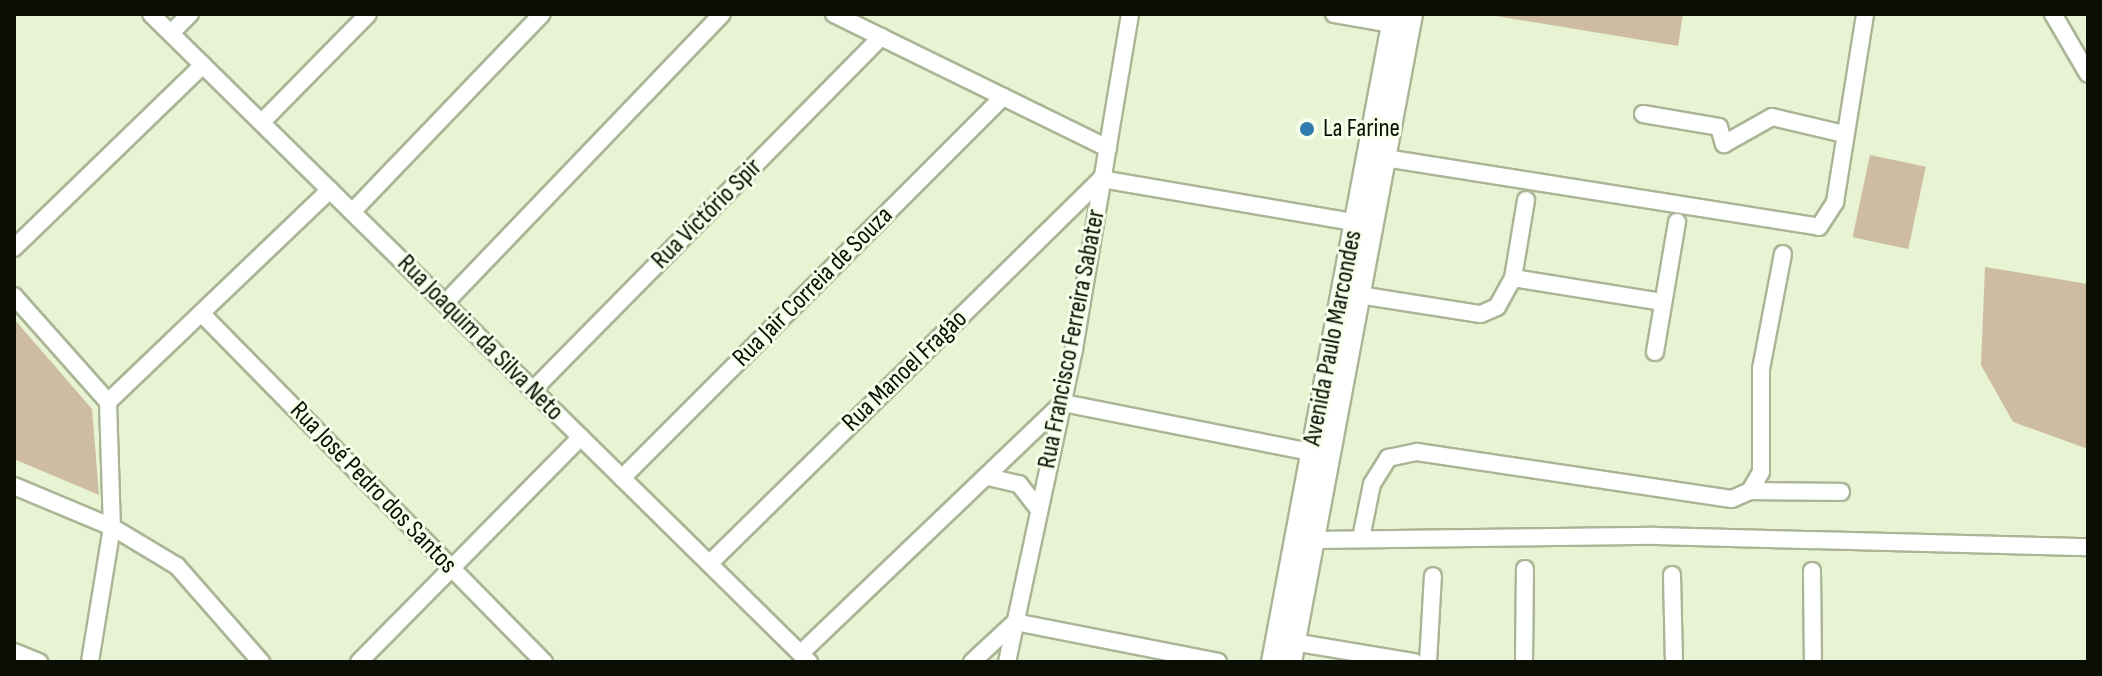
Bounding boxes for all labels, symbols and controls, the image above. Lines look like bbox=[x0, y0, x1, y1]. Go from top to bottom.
place label: La Farine bbox=[1323, 113, 1400, 145]
marker: La Farine bbox=[1298, 120, 1316, 138]
street label: Rua Victório Spir bbox=[645, 152, 769, 276]
street label: Rua Jair Correia de Souza bbox=[726, 200, 900, 374]
street label: Rua Francisco Ferreira Sabater bbox=[1032, 207, 1112, 471]
street label: Avenida Paulo Marcondes bbox=[1297, 228, 1369, 448]
street label: Rua Joaquim da Silva Neto bbox=[390, 248, 570, 428]
street label: Rua Manoel Fragão bbox=[836, 304, 974, 438]
street label: Rua José Pedro dos Santos bbox=[283, 396, 463, 580]

